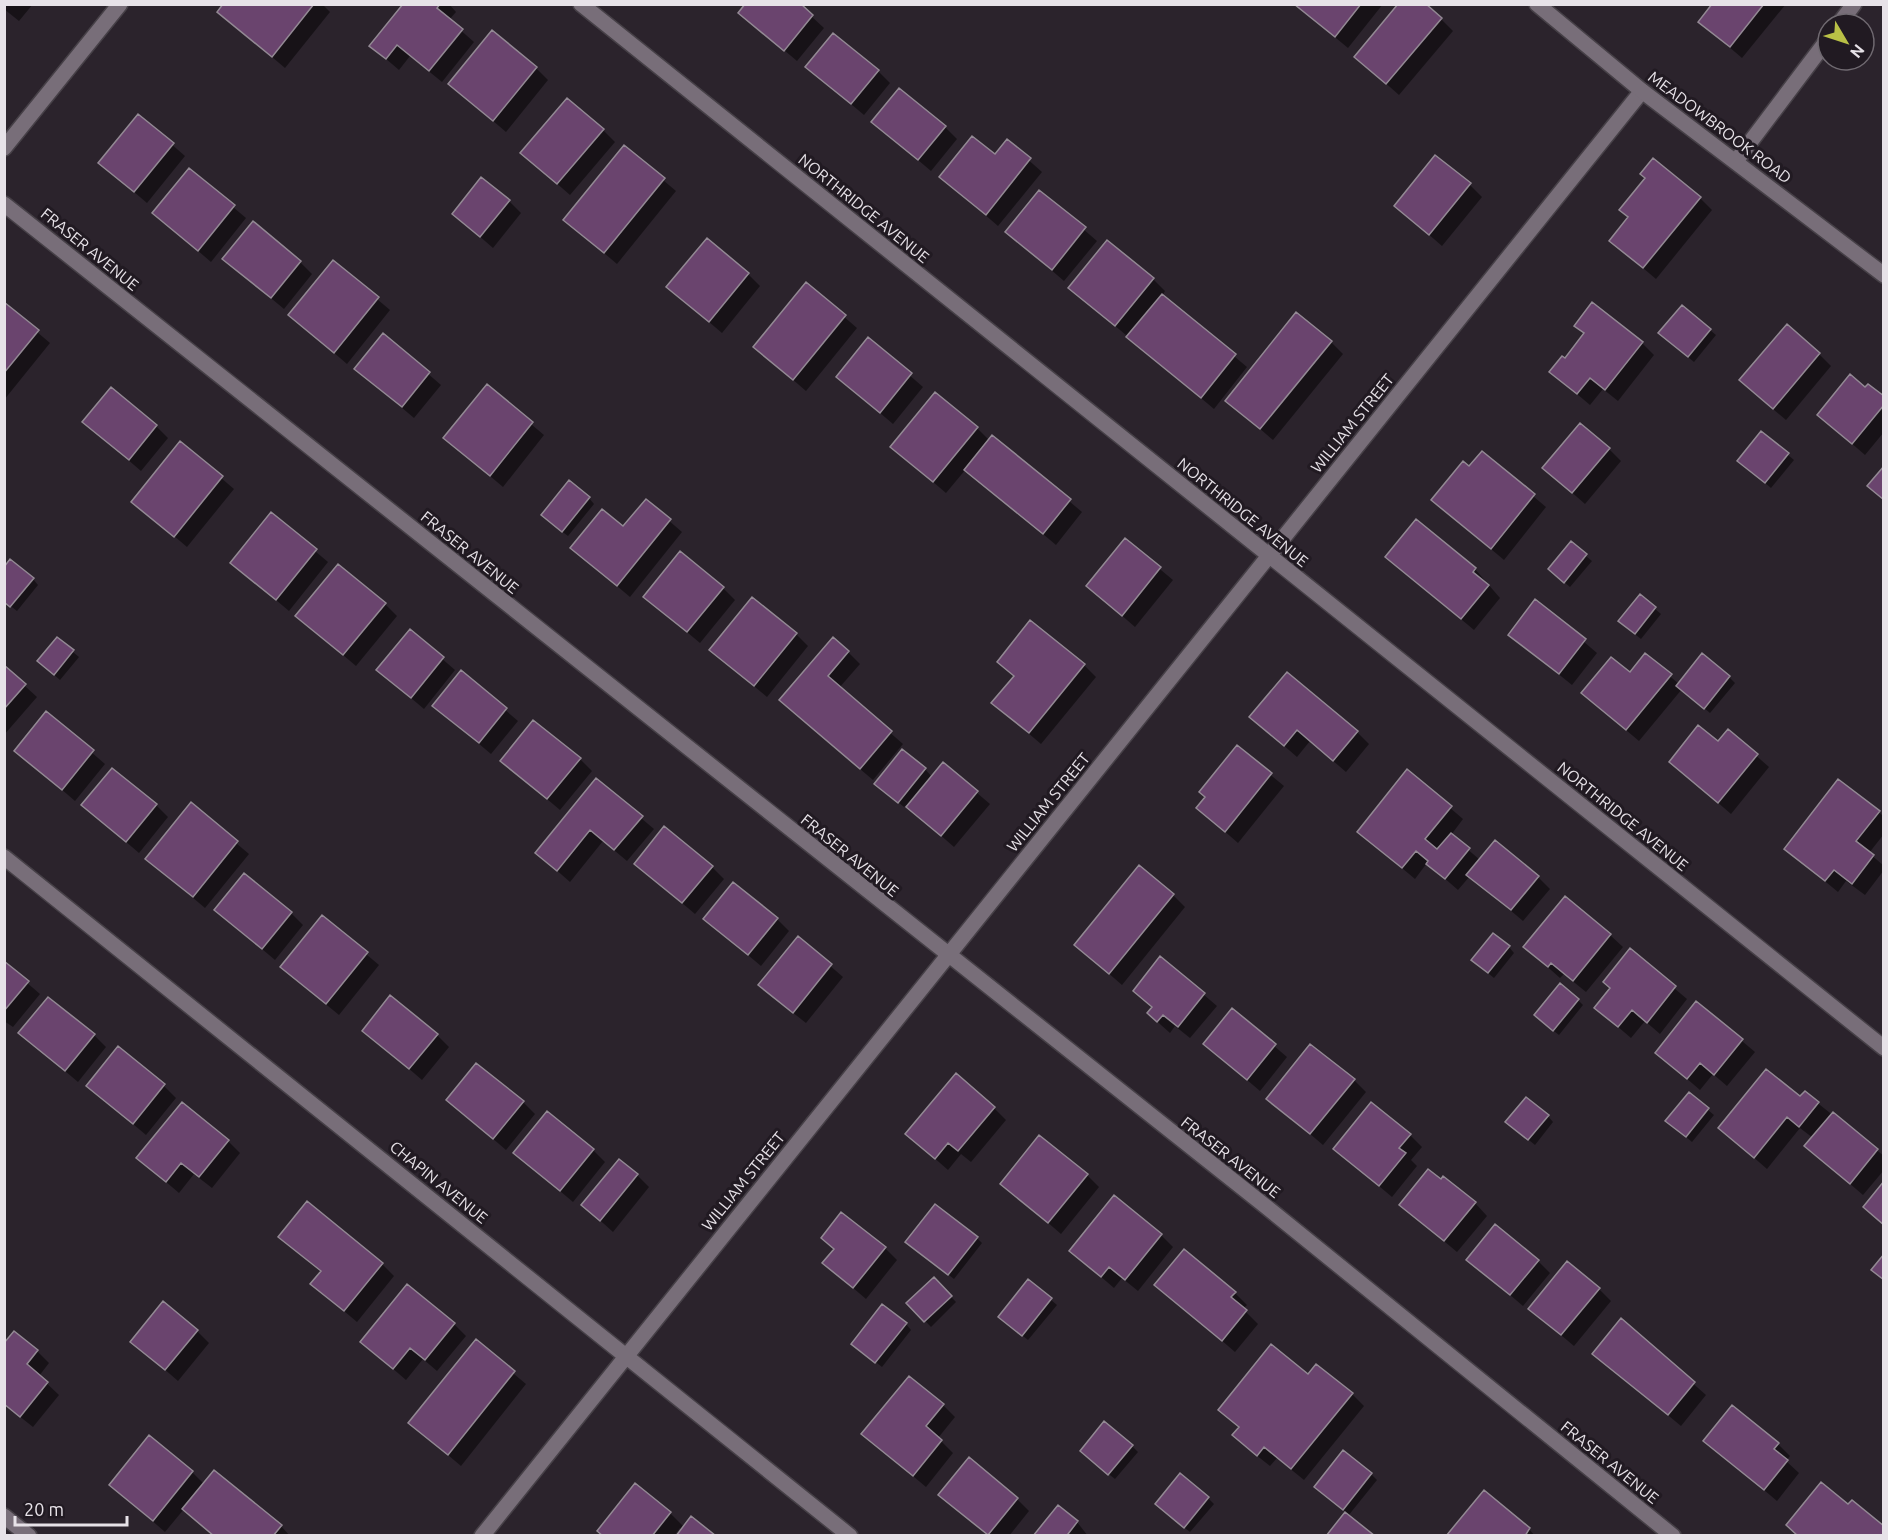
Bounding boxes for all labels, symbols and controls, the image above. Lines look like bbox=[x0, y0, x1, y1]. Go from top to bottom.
north arrow bbox=[1816, 12, 1876, 72]
text: N bbox=[1847, 41, 1868, 62]
street label: MEADOWBROOK ROAD bbox=[1645, 67, 1795, 187]
street label: NORTHRIDGE AVENUE bbox=[795, 150, 933, 266]
street label: FRASER AVENUE bbox=[37, 204, 143, 294]
street label: WILLIAM STREET bbox=[1307, 370, 1397, 476]
street label: NORTHRIDGE AVENUE bbox=[1174, 454, 1312, 570]
street label: FRASER AVENUE bbox=[417, 507, 523, 597]
street label: WILLIAM STREET bbox=[1003, 749, 1093, 855]
street label: NORTHRIDGE AVENUE bbox=[1554, 758, 1692, 874]
street label: FRASER AVENUE bbox=[797, 810, 903, 900]
street label: FRASER AVENUE bbox=[1178, 1113, 1284, 1201]
street label: WILLIAM STREET bbox=[698, 1128, 788, 1234]
street label: CHAPIN AVENUE bbox=[387, 1137, 491, 1227]
street label: FRASER AVENUE bbox=[1557, 1417, 1663, 1507]
scale bar bbox=[15, 1489, 128, 1527]
text: 20 m bbox=[24, 1499, 64, 1519]

